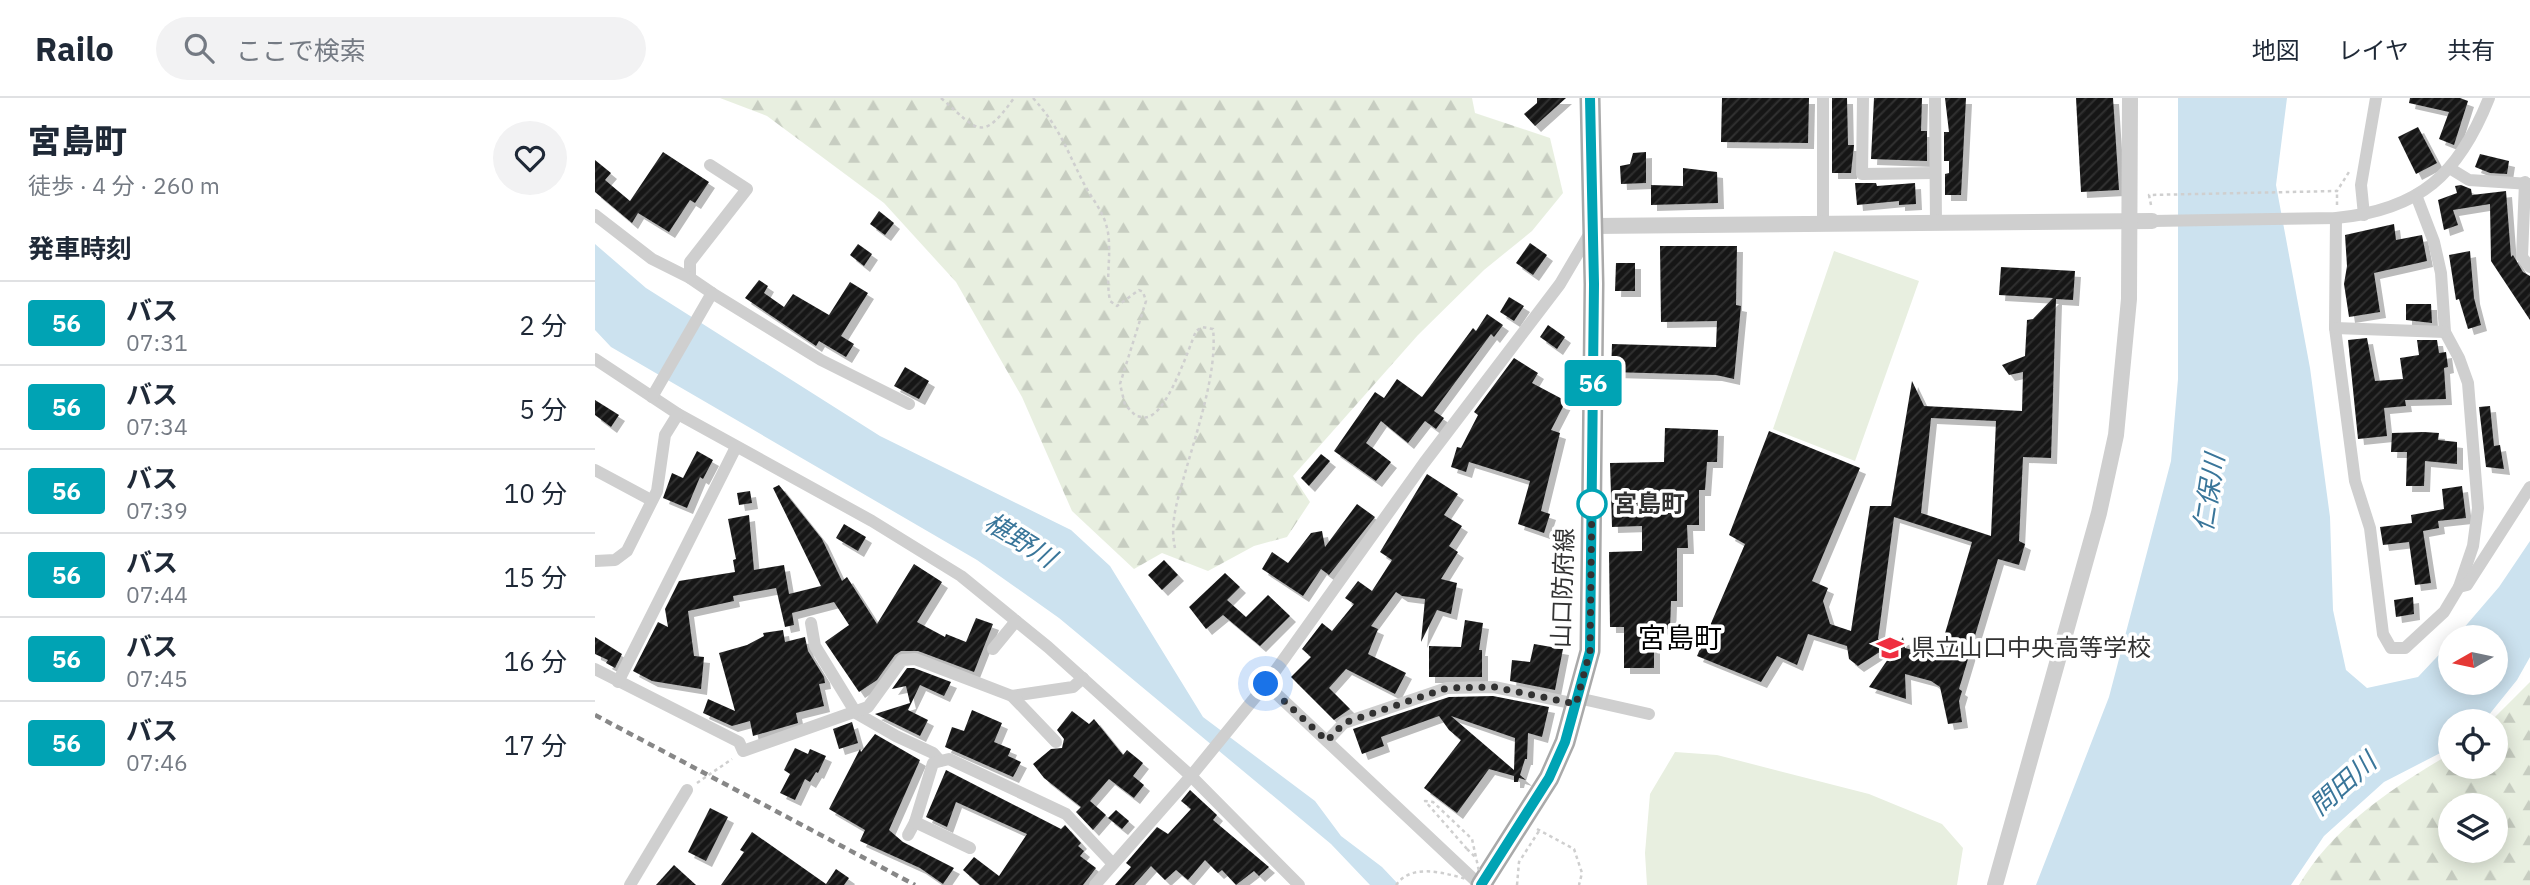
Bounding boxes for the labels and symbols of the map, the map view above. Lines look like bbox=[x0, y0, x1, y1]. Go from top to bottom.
line badge: 56 bbox=[1562, 360, 1625, 406]
water label: 仁保川 bbox=[2185, 449, 2231, 534]
place label: 宮島町 bbox=[1613, 487, 1685, 519]
marker: 宮島町 bbox=[1577, 489, 1607, 519]
water label: 椹野川 bbox=[978, 504, 1065, 576]
street label: 山口防府線 bbox=[1544, 527, 1580, 648]
district label: 宮島町 bbox=[1638, 619, 1722, 656]
north arrow bbox=[2438, 625, 2508, 695]
place label: 県立山口中央高等学校 bbox=[1911, 631, 2151, 663]
school or university icon: 県立山口中央高等学校 bbox=[1875, 633, 1905, 663]
your location bbox=[1248, 666, 1283, 701]
water label: 問田川 bbox=[2302, 743, 2385, 822]

